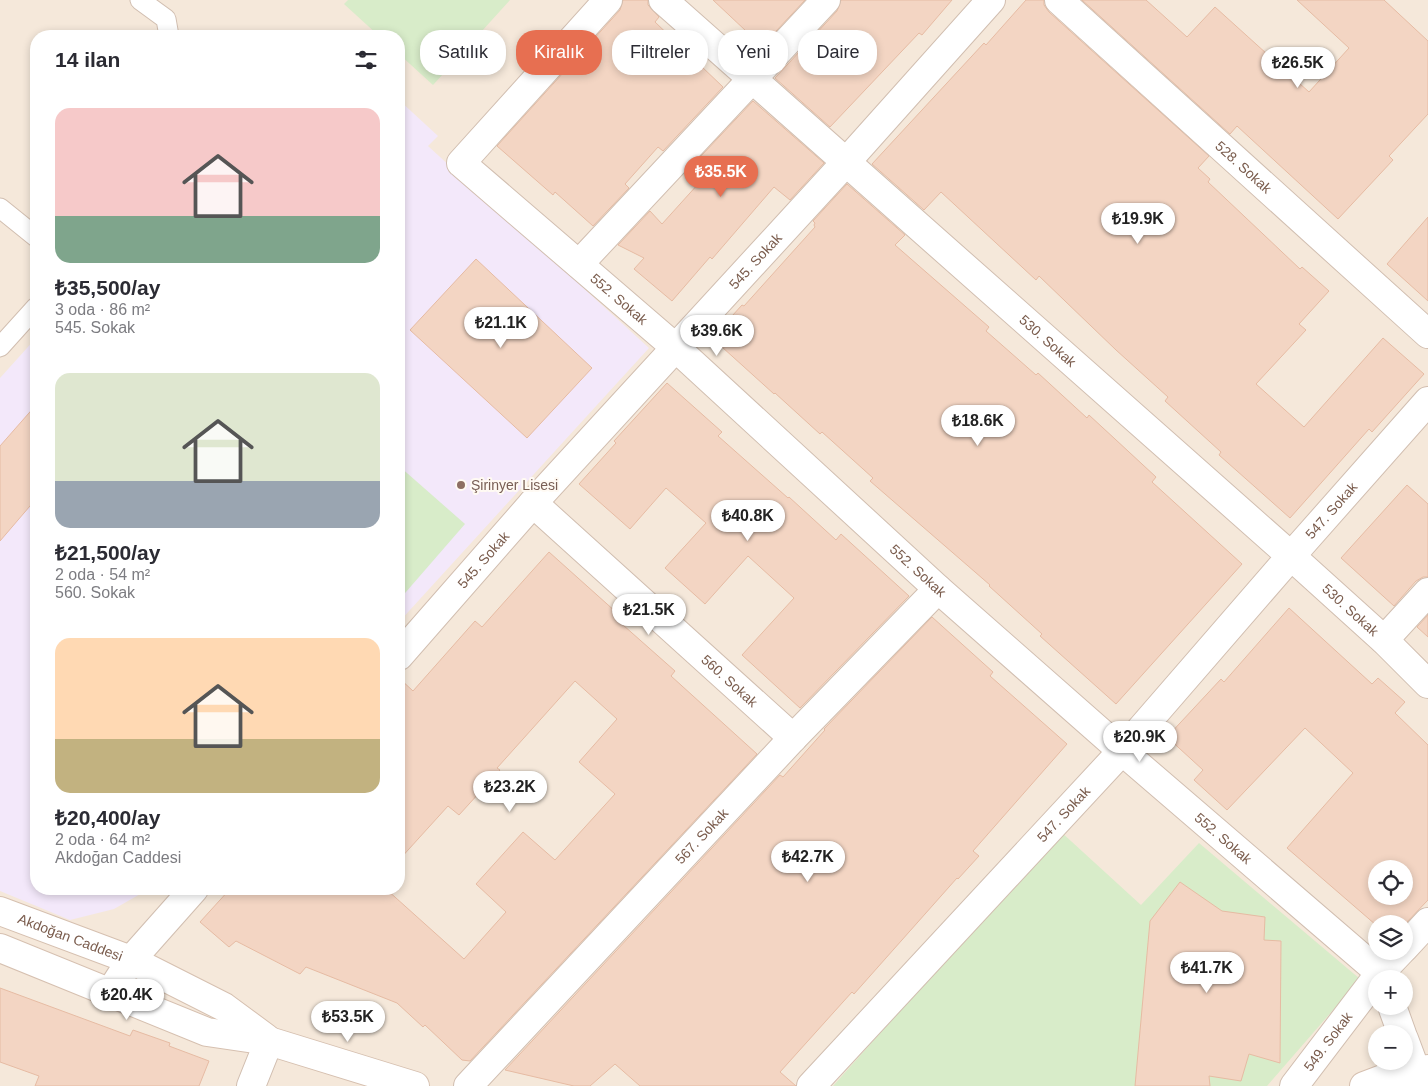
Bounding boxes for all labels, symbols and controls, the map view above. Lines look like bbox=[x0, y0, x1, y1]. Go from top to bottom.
chip: Satılık bbox=[420, 30, 506, 75]
chip: Kiralık bbox=[516, 30, 602, 75]
chip: Filtreler bbox=[612, 30, 708, 75]
chip: Yeni bbox=[718, 30, 788, 75]
chip: Daire bbox=[798, 30, 877, 75]
icon: filters bbox=[352, 46, 380, 74]
pin: ₺26.5K bbox=[1257, 46, 1339, 89]
text: 14 ilan bbox=[55, 48, 120, 71]
text: ₺26.5K bbox=[1272, 54, 1324, 71]
street label: 528. Sokak bbox=[1212, 138, 1276, 197]
icon: home bbox=[173, 141, 263, 231]
pin: ₺35.5K bbox=[680, 156, 762, 198]
text: ₺35.5K bbox=[695, 163, 747, 180]
pin: ₺19.9K bbox=[1097, 202, 1179, 245]
text: ₺19.9K bbox=[1112, 210, 1164, 227]
street label: 545. Sokak bbox=[726, 229, 786, 292]
street label: 552. Sokak bbox=[587, 270, 652, 329]
text: ₺35,500/ay bbox=[55, 276, 160, 299]
text: 3 oda · 86 m² bbox=[55, 301, 150, 318]
pin: ₺21.1K bbox=[460, 306, 542, 349]
street label: 530. Sokak bbox=[1016, 311, 1080, 371]
text: ₺21.1K bbox=[475, 314, 527, 331]
pin: ₺39.6K bbox=[676, 314, 758, 357]
text: 545. Sokak bbox=[55, 319, 135, 336]
text: ₺39.6K bbox=[691, 322, 743, 339]
pin: ₺18.6K bbox=[937, 404, 1019, 447]
icon: home bbox=[173, 406, 263, 496]
text: ₺18.6K bbox=[952, 412, 1004, 429]
place label: Şirinyer Lisesi bbox=[471, 477, 558, 493]
street label: 547. Sokak bbox=[1302, 478, 1361, 542]
marker: Şirinyer Lisesi bbox=[455, 479, 467, 491]
pin: ₺40.8K bbox=[707, 500, 789, 542]
text: ₺40.8K bbox=[722, 507, 774, 524]
street label: 545. Sokak bbox=[454, 527, 513, 591]
text: ₺21,500/ay bbox=[55, 541, 160, 564]
street label: 552. Sokak bbox=[887, 541, 950, 601]
text: 2 oda · 54 m² bbox=[55, 566, 150, 583]
street label: 530. Sokak bbox=[1319, 580, 1383, 640]
text: 560. Sokak bbox=[55, 584, 135, 601]
pin: ₺21.5K bbox=[608, 594, 690, 636]
text: ₺21.5K bbox=[623, 601, 675, 618]
street label: 560. Sokak bbox=[698, 651, 762, 711]
icon: home bbox=[173, 671, 263, 761]
pin: ₺20.9K bbox=[1099, 720, 1181, 763]
text: ₺20.9K bbox=[1114, 728, 1166, 745]
pin: ₺23.2K bbox=[469, 770, 551, 813]
text: ₺23.2K bbox=[484, 778, 536, 795]
street label: 547. Sokak bbox=[1034, 782, 1094, 845]
street label: 567. Sokak bbox=[672, 804, 732, 867]
text: ₺20,400/ay bbox=[55, 806, 160, 829]
street label: 552. Sokak bbox=[1192, 809, 1256, 868]
text: 2 oda · 64 m² bbox=[55, 831, 150, 848]
pin: ₺42.7K bbox=[767, 840, 849, 883]
text: ₺42.7K bbox=[782, 848, 834, 865]
text: Akdoğan Caddesi bbox=[55, 849, 181, 866]
map controls bbox=[1368, 860, 1413, 1070]
button: locate bbox=[1368, 860, 1413, 905]
street label: Akdoğan Caddesi bbox=[16, 910, 125, 964]
button: layers bbox=[1368, 915, 1413, 960]
pin: ₺41.7K bbox=[1166, 952, 1248, 994]
text: ₺41.7K bbox=[1181, 959, 1233, 976]
button: + bbox=[1368, 970, 1413, 1015]
pin: ₺20.4K bbox=[86, 978, 168, 1021]
text: ₺20.4K bbox=[101, 986, 153, 1003]
pin: ₺53.5K bbox=[307, 1000, 389, 1043]
text: ₺53.5K bbox=[322, 1008, 374, 1025]
street label: 549. Sokak bbox=[1300, 1008, 1356, 1074]
button: − bbox=[1368, 1025, 1413, 1070]

